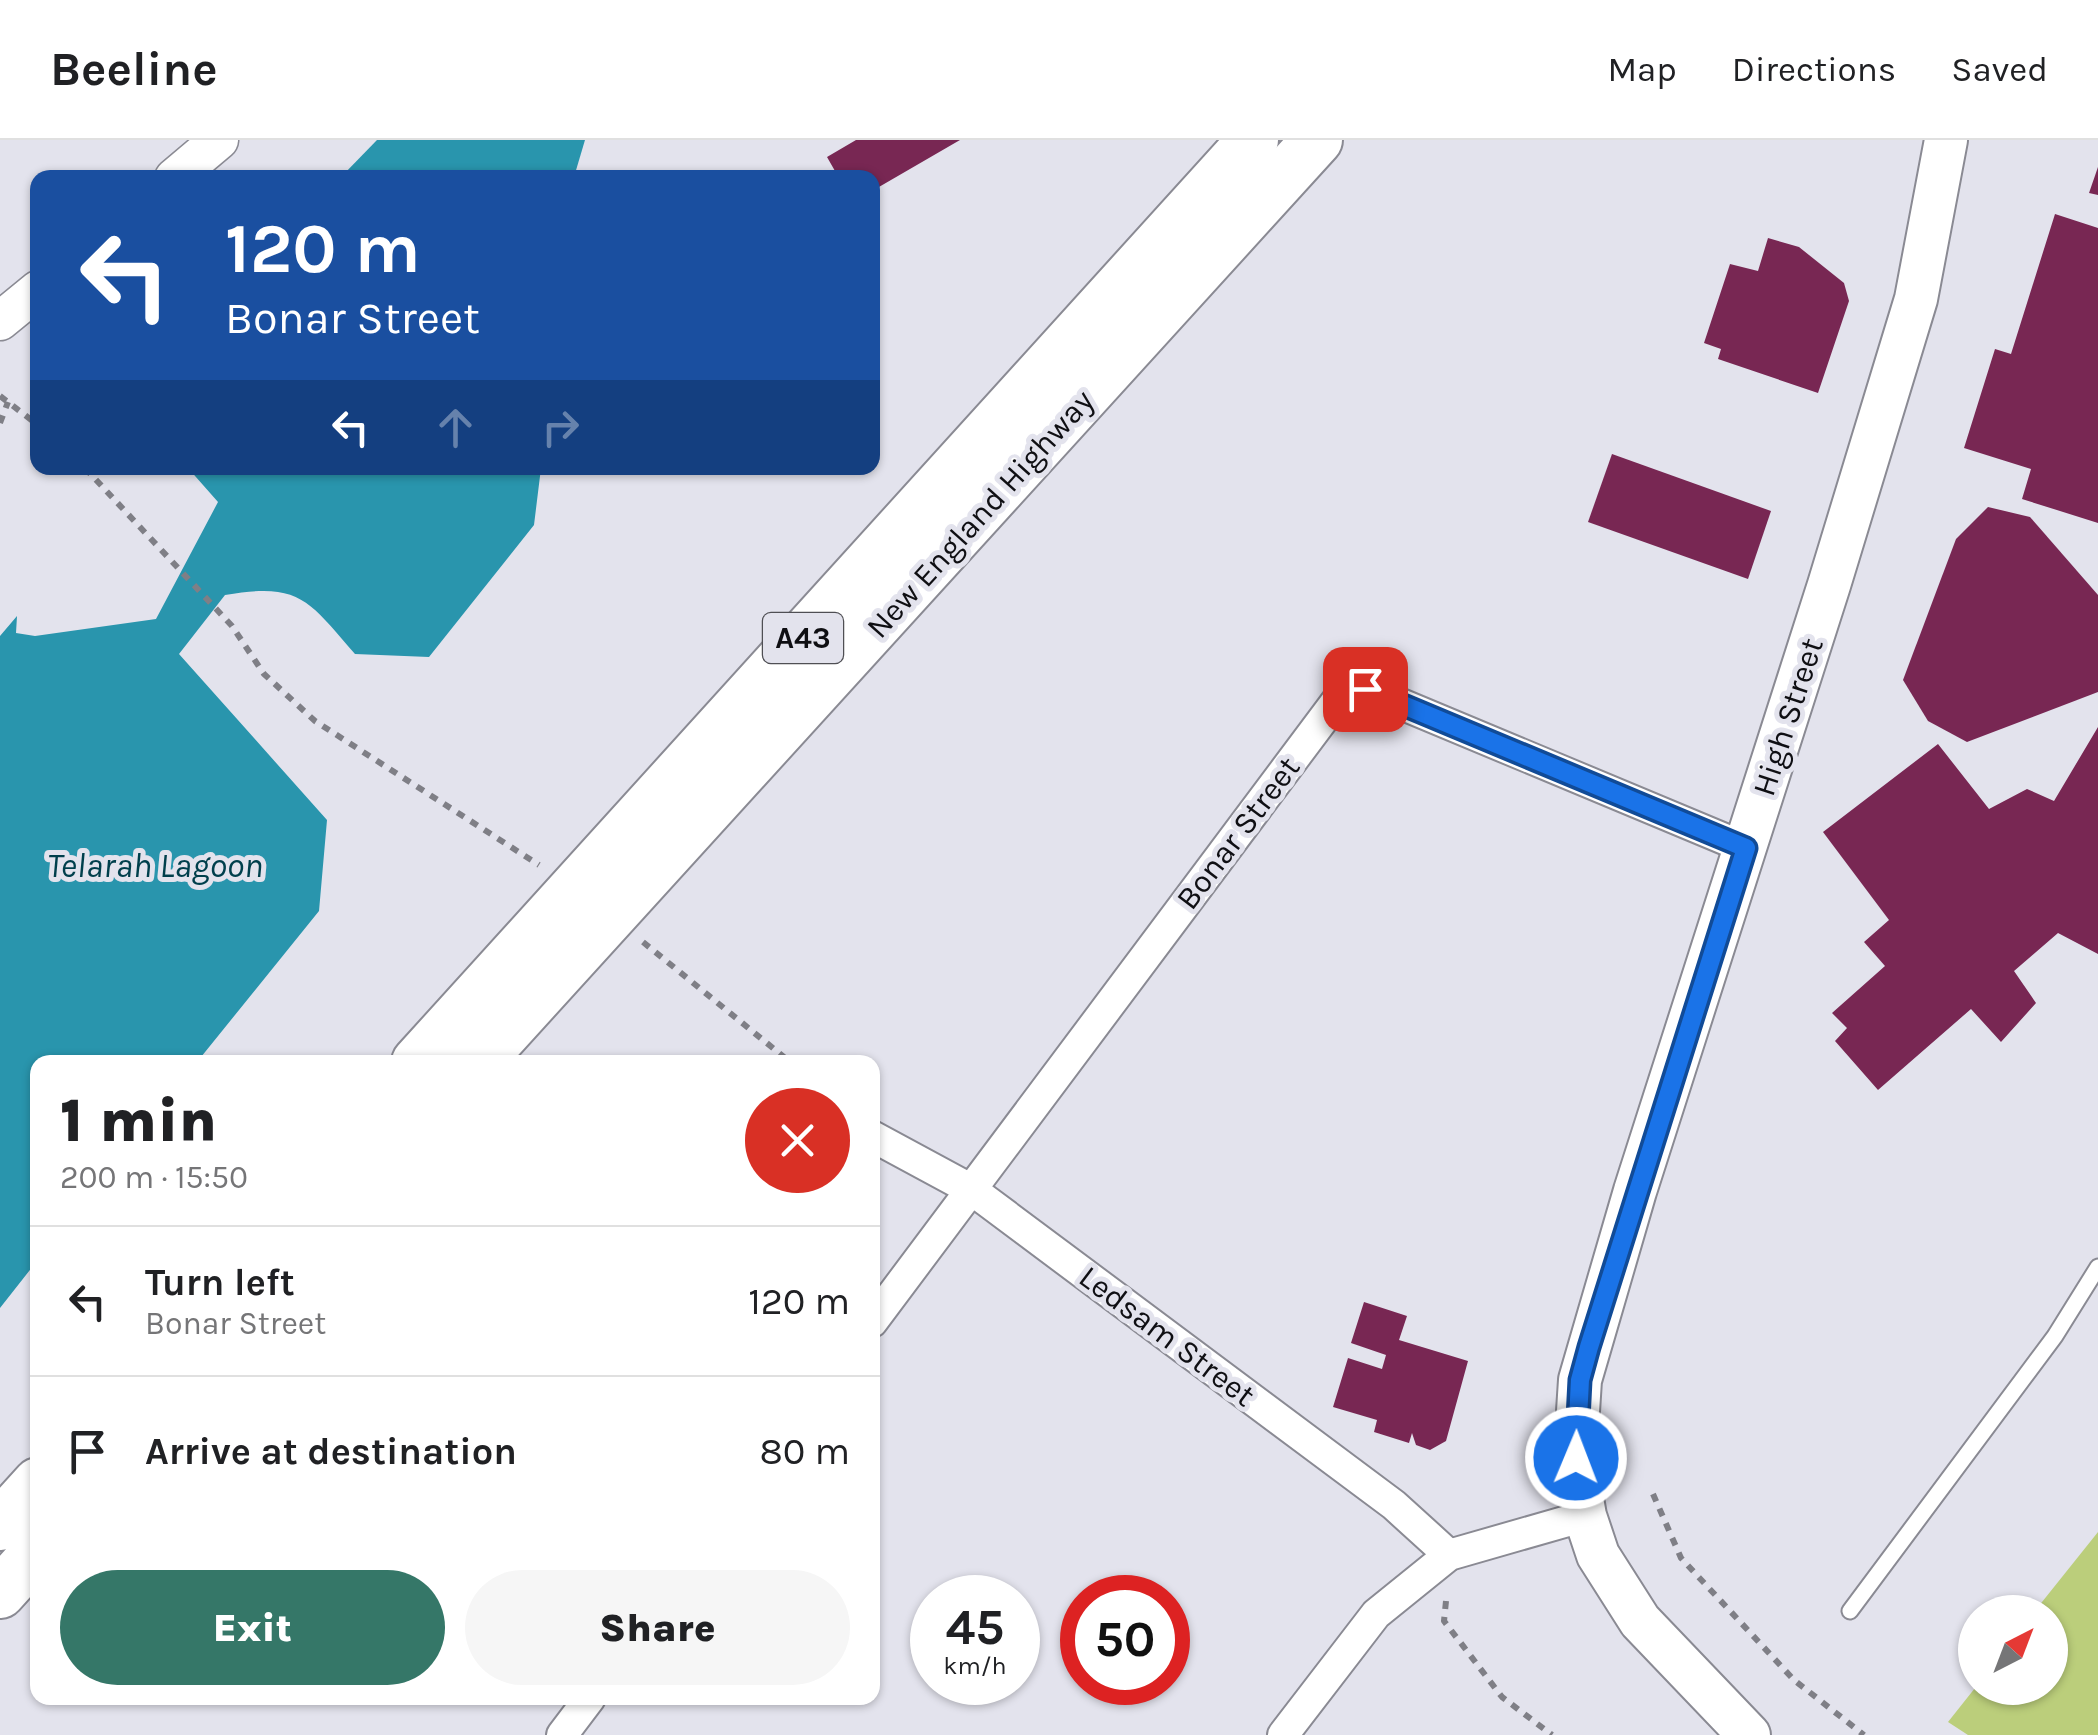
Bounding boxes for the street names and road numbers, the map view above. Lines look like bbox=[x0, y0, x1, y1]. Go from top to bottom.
street label: New England Highway bbox=[859, 382, 1101, 646]
road number: A43 bbox=[763, 613, 843, 663]
street label: High Street bbox=[1745, 633, 1831, 801]
street label: Bonar Street bbox=[1169, 749, 1307, 917]
street label: Ledsam Street bbox=[1072, 1258, 1262, 1414]

